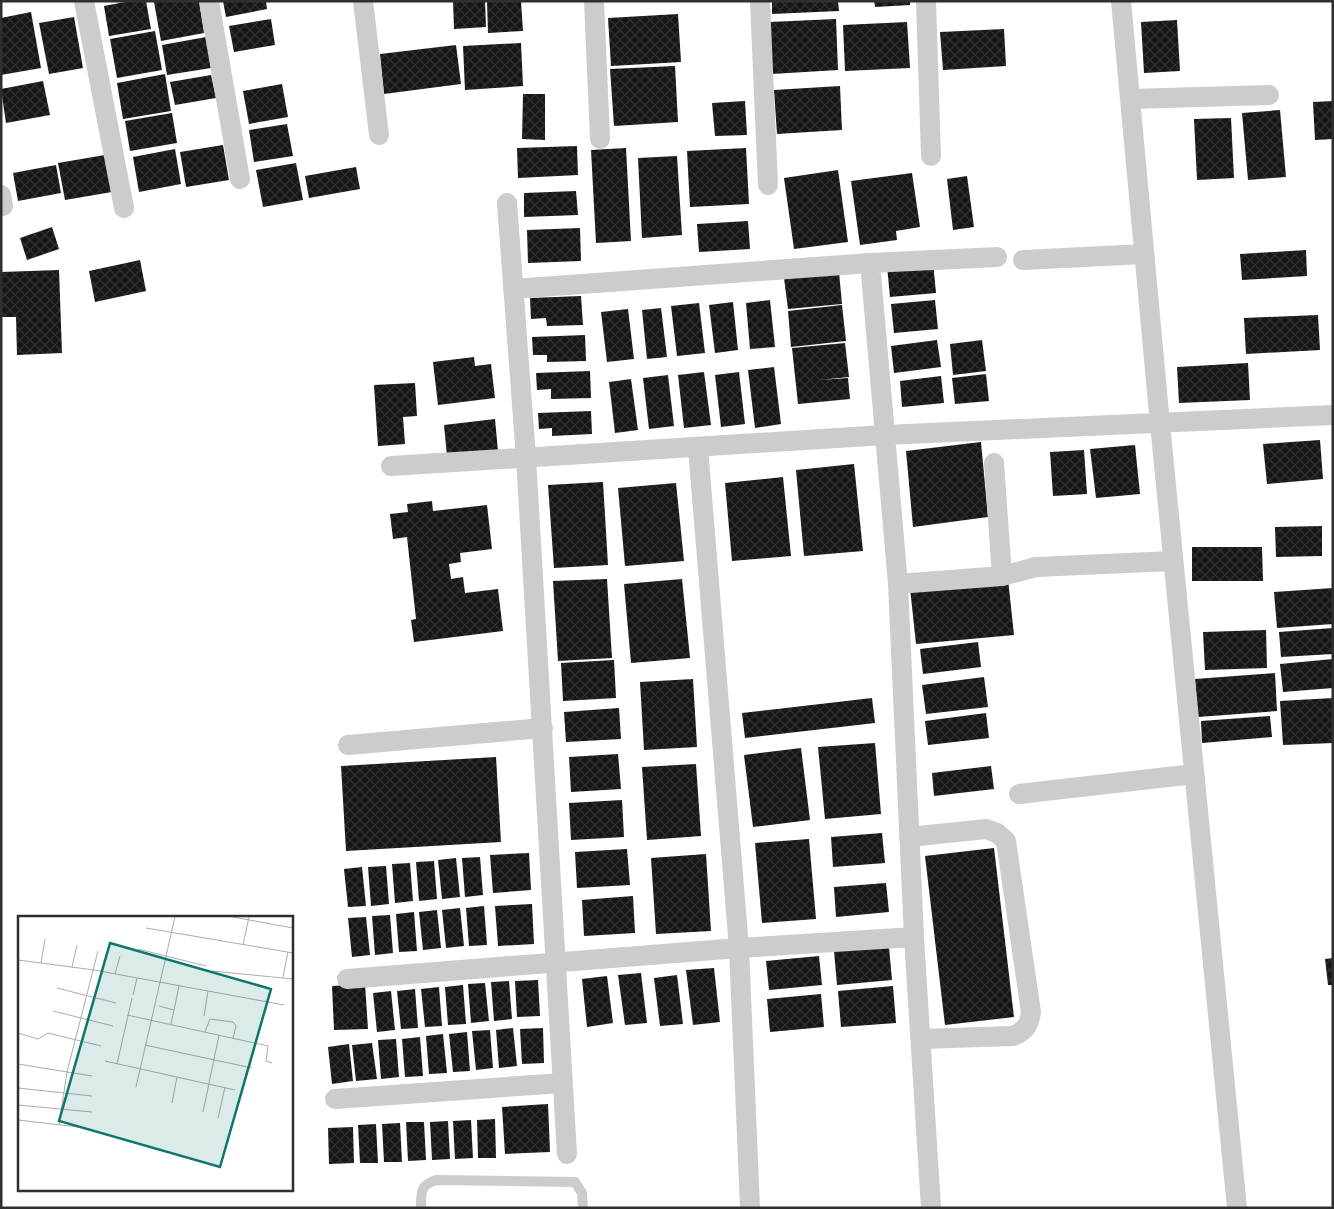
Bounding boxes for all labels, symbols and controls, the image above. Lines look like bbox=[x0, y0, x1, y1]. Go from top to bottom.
inset map bbox=[18, 916, 292, 1192]

